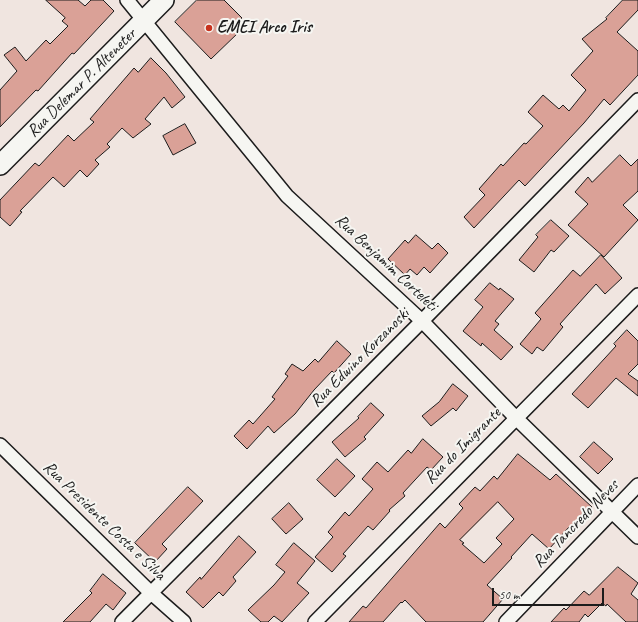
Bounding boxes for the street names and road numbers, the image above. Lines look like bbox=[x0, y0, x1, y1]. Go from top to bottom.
street label: Rua Delemar P. Alteneter bbox=[23, 24, 141, 142]
street label: Rua Benjamim Corteleti bbox=[330, 210, 442, 316]
street label: Rua Edwino Korzanoski bbox=[306, 304, 414, 412]
street label: Rua do Imigrante bbox=[420, 403, 506, 489]
street label: Rua Presidente Costa e Silva bbox=[38, 457, 170, 585]
street label: Rua Tancredo Neves bbox=[529, 476, 623, 572]

